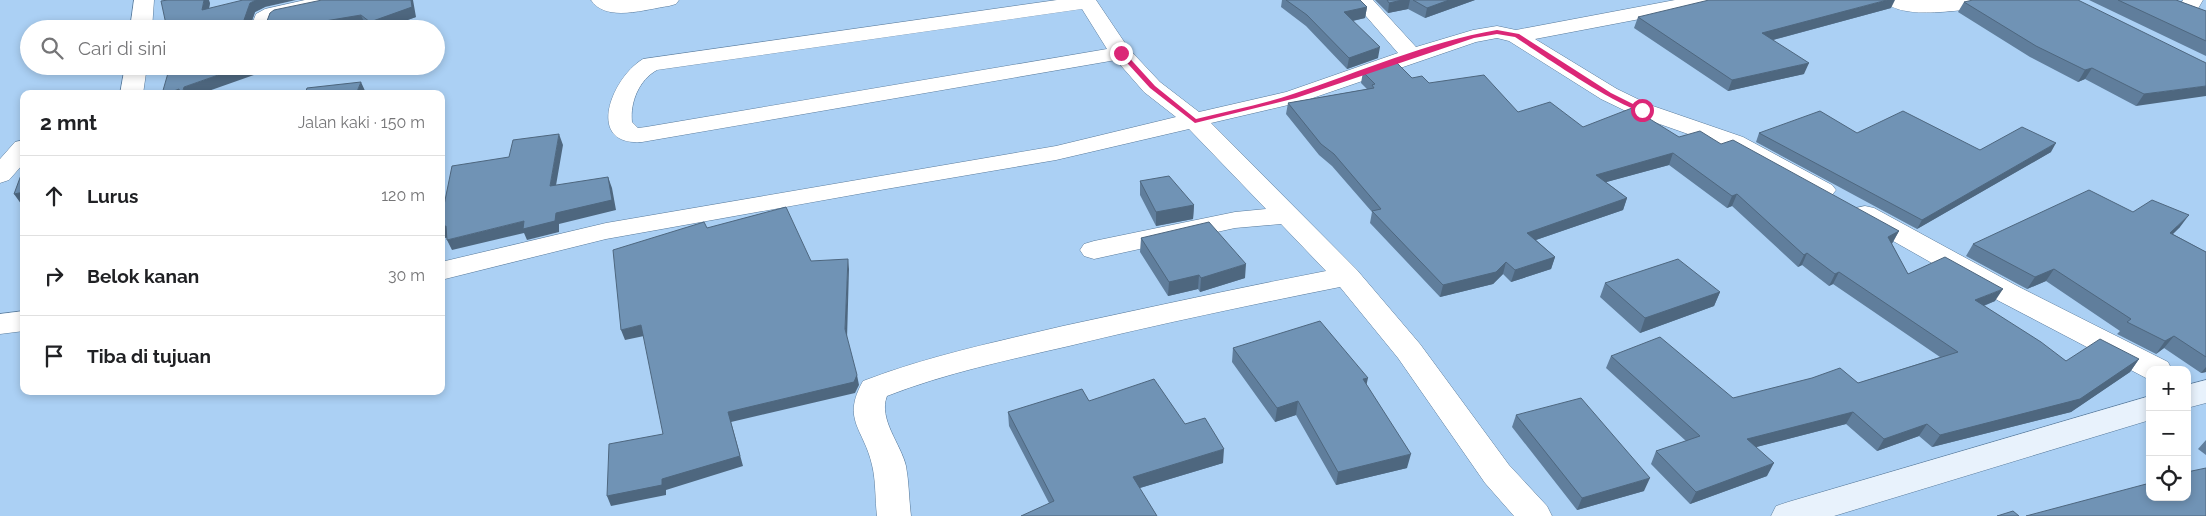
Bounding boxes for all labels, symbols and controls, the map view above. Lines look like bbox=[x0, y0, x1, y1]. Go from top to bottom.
search box bbox=[20, 20, 445, 75]
icon: search bbox=[38, 34, 66, 62]
text: Cari di sini bbox=[78, 37, 166, 59]
route end bbox=[1110, 42, 1133, 65]
route start bbox=[1631, 99, 1654, 122]
text: 2 mnt bbox=[40, 110, 97, 135]
text: Jalan kaki · 150 m bbox=[298, 113, 425, 132]
icon: ahead bbox=[40, 182, 68, 210]
text: Lurus bbox=[87, 185, 138, 207]
text: 120 m bbox=[381, 186, 425, 205]
icon: right bbox=[40, 262, 68, 290]
text: Belok kanan bbox=[87, 265, 199, 287]
text: 30 m bbox=[388, 266, 425, 285]
icon: arrive bbox=[40, 342, 68, 370]
text: Tiba di tujuan bbox=[87, 345, 211, 367]
map controls bbox=[2146, 366, 2191, 501]
button: + bbox=[2146, 366, 2191, 411]
button: − bbox=[2146, 411, 2191, 456]
button: locate bbox=[2146, 456, 2191, 501]

